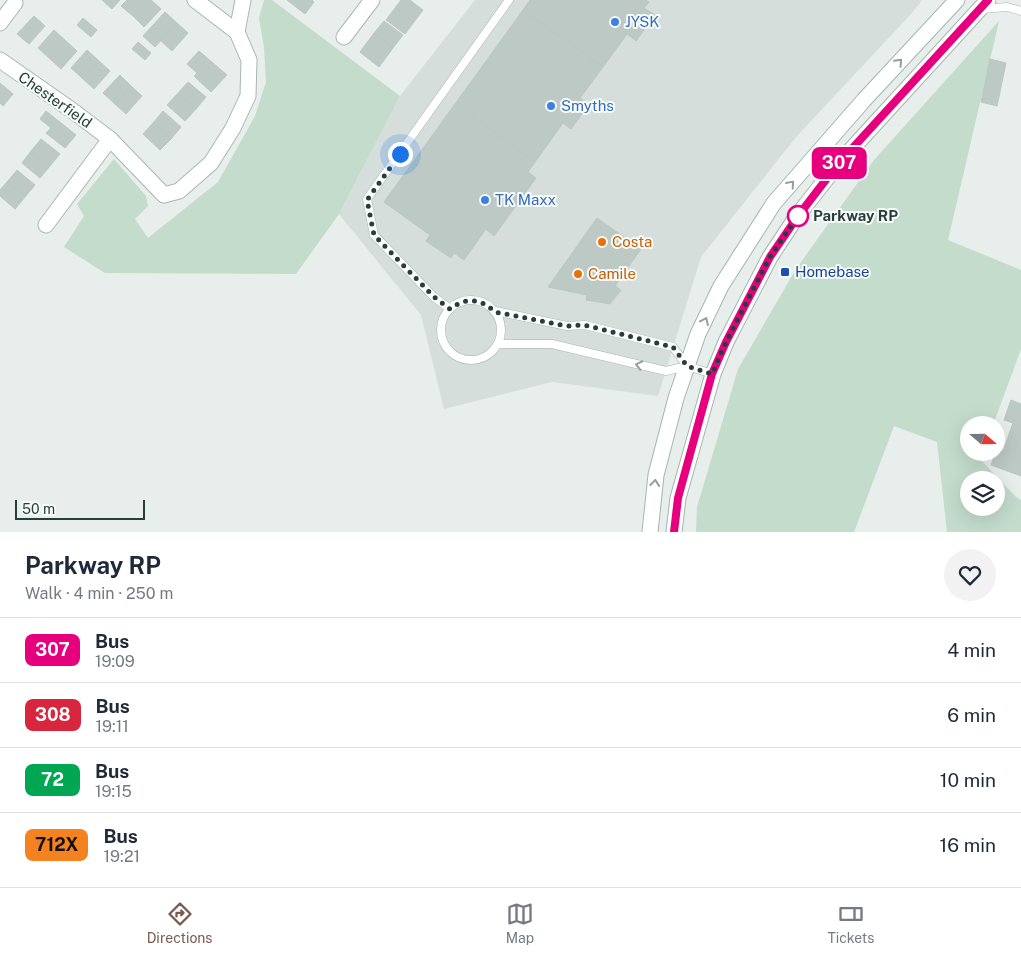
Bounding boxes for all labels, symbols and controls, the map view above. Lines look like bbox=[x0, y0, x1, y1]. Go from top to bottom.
place label: JYSK bbox=[625, 13, 660, 30]
marker: JYSK bbox=[609, 16, 621, 28]
one-way arrow bbox=[893, 59, 902, 68]
street label: Chesterfield bbox=[15, 68, 95, 131]
place label: Smyths bbox=[561, 97, 614, 114]
marker: Smyths bbox=[545, 100, 557, 112]
your location bbox=[388, 142, 413, 167]
line badge: 307 bbox=[810, 147, 868, 179]
text: 307 bbox=[822, 152, 856, 173]
one-way arrow bbox=[785, 180, 794, 189]
place label: TK Maxx bbox=[495, 191, 556, 208]
marker: TK Maxx bbox=[479, 194, 491, 206]
marker: Parkway RP bbox=[787, 205, 809, 227]
place label: Parkway RP bbox=[813, 207, 898, 224]
place label: Costa bbox=[612, 233, 652, 250]
marker: Costa bbox=[596, 236, 608, 248]
place label: Homebase bbox=[795, 263, 870, 280]
place label: Camile bbox=[588, 265, 636, 282]
marker: Homebase bbox=[779, 266, 791, 278]
marker: Camile bbox=[572, 268, 584, 280]
one-way arrow bbox=[698, 317, 709, 326]
one-way arrow bbox=[635, 360, 644, 371]
north arrow bbox=[960, 416, 1005, 461]
map controls bbox=[960, 416, 1005, 516]
button: layers bbox=[960, 471, 1005, 516]
one-way arrow bbox=[649, 479, 660, 487]
scale bar bbox=[15, 497, 145, 520]
text: 50 m bbox=[22, 501, 55, 517]
button: heart bbox=[944, 549, 996, 601]
text: Parkway RP bbox=[25, 551, 161, 579]
text: Walk · 4 min · 250 m bbox=[25, 584, 173, 603]
text: Bus bbox=[95, 630, 129, 652]
text: 307 bbox=[35, 639, 70, 660]
text: 4 min bbox=[947, 639, 996, 661]
text: 19:09 bbox=[95, 652, 135, 671]
text: Bus bbox=[96, 695, 130, 717]
text: 308 bbox=[35, 704, 71, 725]
text: 6 min bbox=[947, 704, 996, 726]
text: 19:11 bbox=[96, 717, 129, 736]
text: Bus bbox=[95, 760, 129, 782]
text: 72 bbox=[41, 769, 64, 790]
text: 10 min bbox=[940, 769, 996, 791]
text: 19:15 bbox=[95, 782, 132, 801]
text: Bus bbox=[103, 825, 138, 847]
text: 712X bbox=[35, 834, 78, 855]
text: 16 min bbox=[940, 834, 996, 856]
text: 19:21 bbox=[103, 847, 140, 866]
tab: Directions bbox=[147, 900, 212, 946]
tab: Map bbox=[506, 900, 534, 946]
tab: Tickets bbox=[827, 900, 874, 946]

